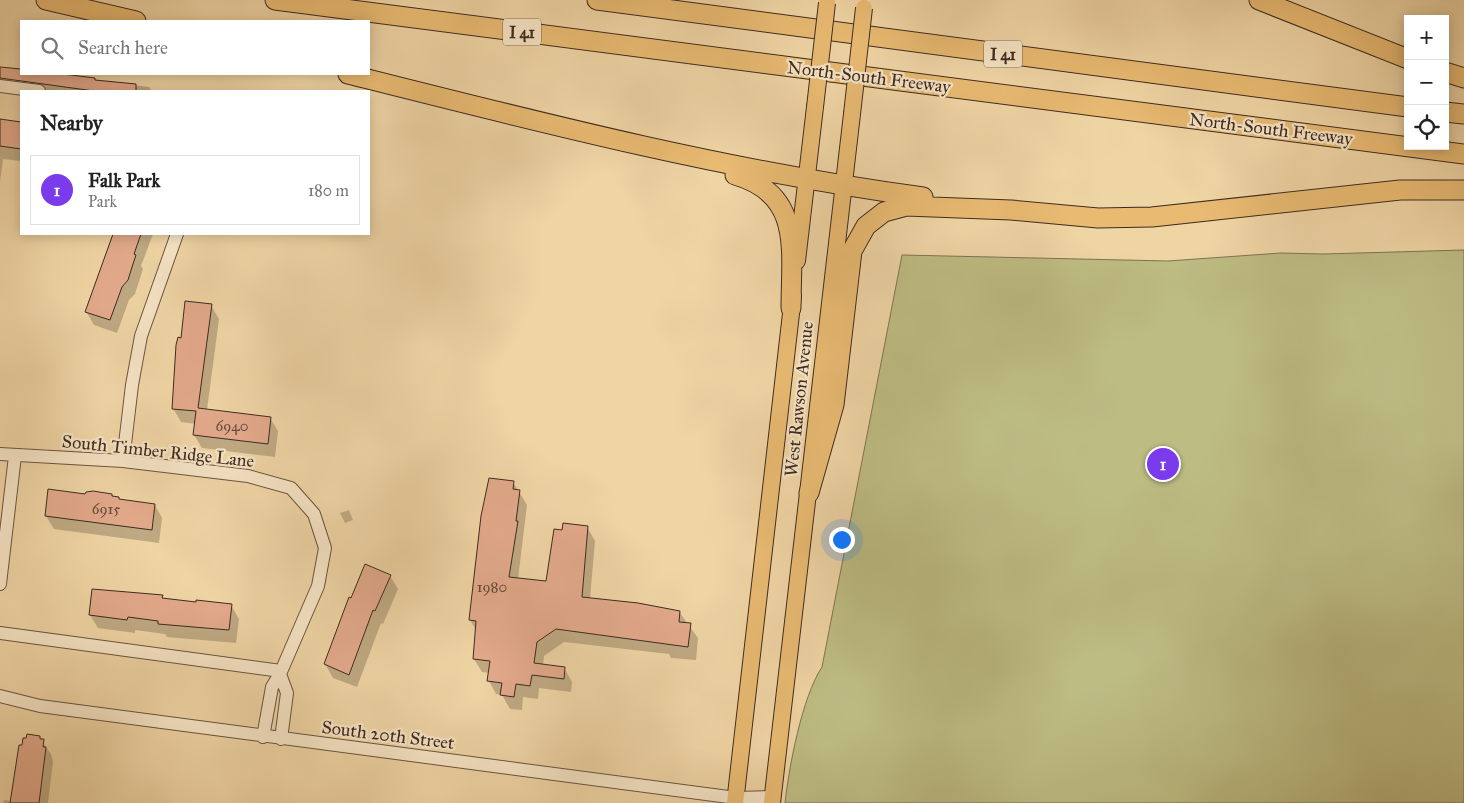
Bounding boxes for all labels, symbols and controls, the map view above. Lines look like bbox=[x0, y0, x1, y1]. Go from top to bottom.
map controls bbox=[1404, 15, 1449, 150]
button: + bbox=[1404, 15, 1449, 60]
road number: I 41 bbox=[503, 18, 541, 46]
search box bbox=[20, 20, 370, 75]
icon: search bbox=[38, 34, 66, 62]
text: Search here bbox=[78, 36, 168, 59]
road number: I 41 bbox=[984, 41, 1022, 68]
street label: North-South Freeway bbox=[786, 56, 953, 98]
button: − bbox=[1404, 60, 1449, 105]
button: locate bbox=[1404, 105, 1449, 150]
street label: North-South Freeway bbox=[1188, 108, 1355, 150]
text: Nearby bbox=[40, 110, 103, 136]
text: Falk Park bbox=[88, 169, 160, 192]
text: 1 bbox=[54, 181, 60, 200]
text: 180 m bbox=[308, 181, 349, 200]
text: Park bbox=[88, 192, 117, 211]
street label: West Rawson Avenue bbox=[780, 320, 818, 478]
house number: 6940 bbox=[216, 417, 248, 435]
street label: South Timber Ridge Lane bbox=[61, 430, 255, 473]
pin: 1 bbox=[1147, 445, 1179, 483]
house number: 6915 bbox=[92, 500, 120, 518]
your location bbox=[829, 527, 855, 553]
house number: 1980 bbox=[477, 578, 507, 596]
street label: South 20th Street bbox=[320, 716, 456, 754]

